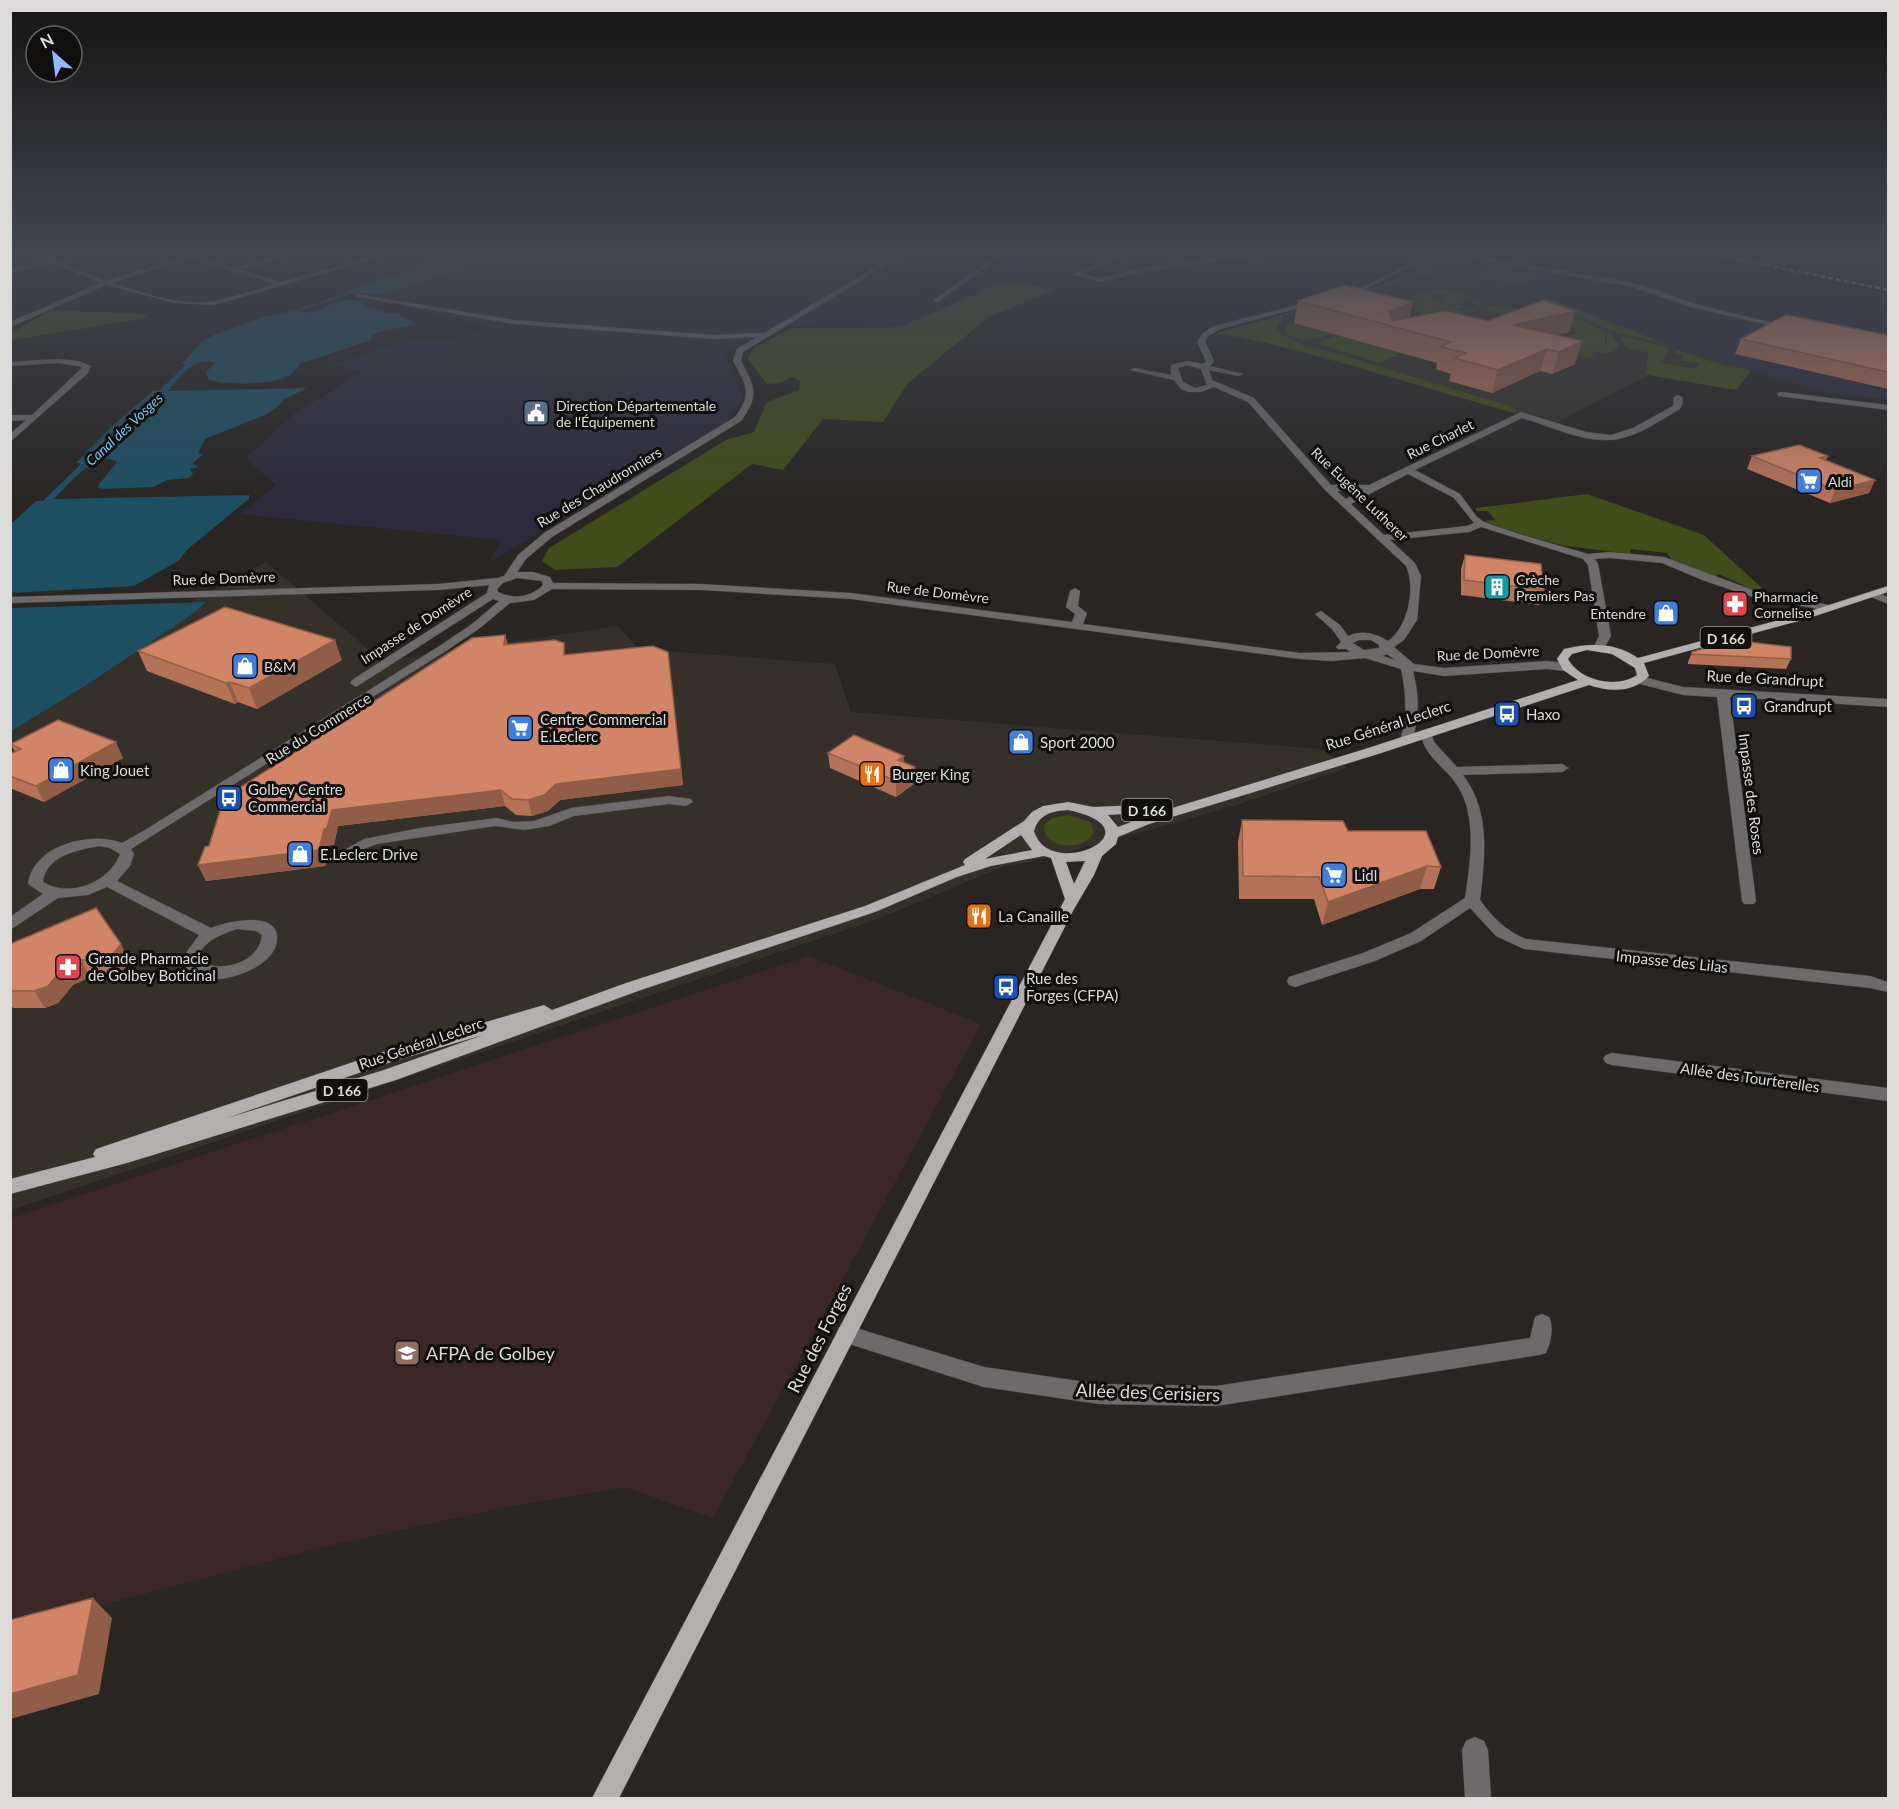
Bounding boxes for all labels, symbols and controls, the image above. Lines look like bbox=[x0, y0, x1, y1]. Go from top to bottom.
north arrow bbox=[24, 24, 84, 84]
text: N bbox=[37, 29, 57, 52]
water label: Canal des Vosges bbox=[82, 389, 166, 469]
place label: Direction Départementale de l'Équipement bbox=[556, 397, 716, 430]
public building icon: Direction Départementale de l'Équipement bbox=[521, 398, 551, 428]
street label: Rue Charlet bbox=[1404, 416, 1476, 462]
street label: Rue des Chaudronniers bbox=[534, 443, 664, 531]
street label: Rue Eugène Lutherer bbox=[1308, 443, 1412, 545]
supermarket icon: Aldi bbox=[1794, 466, 1824, 496]
place label: Aldi bbox=[1828, 473, 1852, 490]
street label: Rue de Domèvre bbox=[172, 568, 276, 588]
place label: Crèche Premiers Pas bbox=[1516, 571, 1595, 604]
building icon: Crèche Premiers Pas bbox=[1482, 572, 1512, 602]
street label: Rue de Domèvre bbox=[886, 577, 990, 607]
street label: Impasse de Domèvre bbox=[357, 583, 475, 667]
place label: Pharmacie Cornelise bbox=[1754, 588, 1818, 621]
pharmacy icon: Pharmacie Cornelise bbox=[1720, 589, 1750, 619]
shop icon: Entendre bbox=[1651, 598, 1681, 628]
place label: Entendre bbox=[1590, 605, 1646, 622]
road number: D 166 bbox=[1700, 627, 1752, 649]
street label: Rue de Domèvre bbox=[1436, 642, 1540, 664]
shop icon: B&M bbox=[230, 651, 260, 681]
place label: B&M bbox=[264, 658, 296, 675]
street label: Rue de Grandrupt bbox=[1706, 666, 1825, 690]
street label: Rue du Commerce bbox=[262, 688, 374, 768]
bus stop icon: Grandrupt bbox=[1729, 691, 1759, 721]
street label: Rue Général Leclerc bbox=[1323, 696, 1453, 754]
place label: Grandrupt bbox=[1764, 697, 1833, 715]
bus stop icon: Haxo bbox=[1492, 699, 1522, 729]
place label: Haxo bbox=[1526, 705, 1560, 723]
place label: Centre Commercial E.Leclerc bbox=[540, 710, 666, 745]
supermarket icon: Centre Commercial E.Leclerc bbox=[505, 713, 535, 743]
shop icon: Sport 2000 bbox=[1006, 727, 1036, 757]
street label: Impasse des Roses bbox=[1736, 732, 1768, 856]
place label: Sport 2000 bbox=[1040, 733, 1115, 751]
shop icon: King Jouet bbox=[46, 755, 76, 785]
restaurant icon: Burger King bbox=[857, 759, 887, 789]
place label: King Jouet bbox=[80, 761, 150, 779]
place label: Burger King bbox=[892, 765, 970, 783]
place label: Golbey Centre Commercial bbox=[248, 780, 343, 815]
bus stop icon: Golbey Centre Commercial bbox=[214, 783, 244, 813]
road number: D 166 bbox=[1122, 799, 1172, 821]
shop icon: E.Leclerc Drive bbox=[285, 839, 315, 869]
place label: E.Leclerc Drive bbox=[320, 845, 418, 863]
supermarket icon: Lidl bbox=[1319, 860, 1349, 890]
place label: Lidl bbox=[1354, 866, 1377, 884]
restaurant icon: La Canaille bbox=[964, 901, 994, 931]
place label: La Canaille bbox=[998, 907, 1069, 925]
street label: Impasse des Lilas bbox=[1615, 946, 1729, 976]
place label: Grande Pharmacie de Golbey Boticinal bbox=[88, 949, 216, 984]
pharmacy icon: Grande Pharmacie de Golbey Boticinal bbox=[53, 952, 83, 982]
place label: Rue des Forges (CFPA) bbox=[1026, 969, 1118, 1004]
bus stop icon: Rue des Forges (CFPA) bbox=[991, 972, 1021, 1002]
street label: Rue Général Leclerc bbox=[356, 1013, 486, 1073]
street label: Allée des Tourterelles bbox=[1679, 1058, 1821, 1096]
road number: D 166 bbox=[316, 1079, 368, 1101]
street label: Rue des Forges bbox=[782, 1280, 856, 1396]
school or university icon: AFPA de Golbey bbox=[392, 1338, 422, 1368]
place label: AFPA de Golbey bbox=[426, 1342, 556, 1364]
street label: Allée des Cerisiers bbox=[1075, 1378, 1221, 1406]

